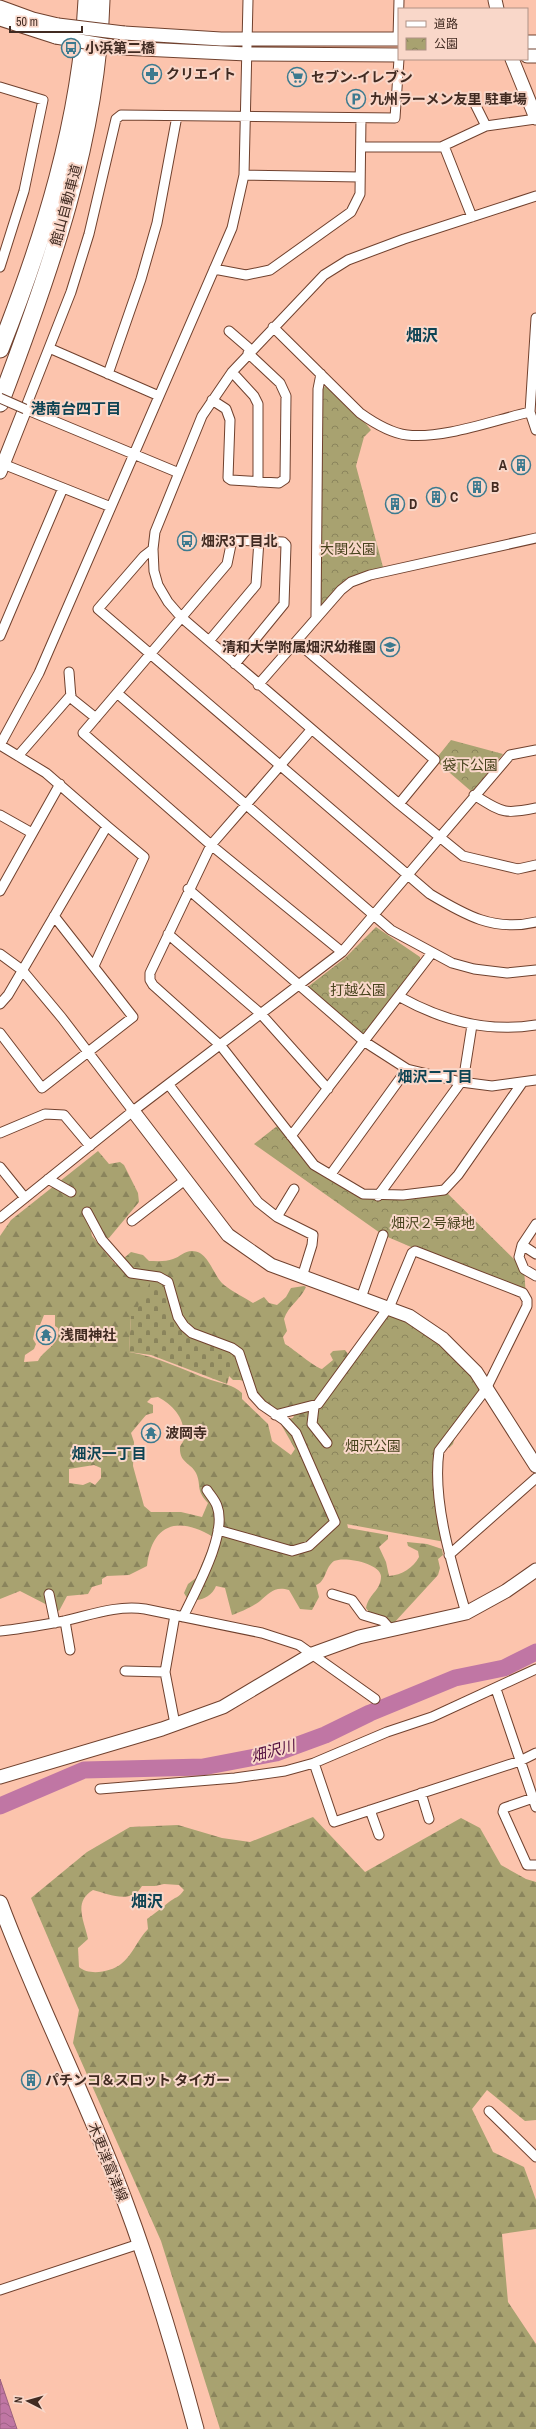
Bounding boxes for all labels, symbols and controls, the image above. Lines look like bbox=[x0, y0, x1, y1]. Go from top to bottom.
scale bar bbox=[10, 8, 82, 34]
legend bbox=[398, 8, 528, 60]
text: 50 m bbox=[16, 14, 38, 30]
text: 道路 bbox=[434, 16, 458, 32]
text: 公園 bbox=[434, 36, 458, 52]
bus stop icon: 小浜第二橋 bbox=[60, 37, 82, 59]
place label: 小浜第二橋 bbox=[85, 39, 155, 57]
pharmacy icon: クリエイト bbox=[141, 63, 163, 85]
place label: クリエイト bbox=[166, 65, 236, 83]
supermarket icon: セブン-イレブン bbox=[286, 66, 308, 88]
place label: セブン-イレブン bbox=[311, 68, 413, 86]
parking icon: 九州ラーメン友里 駐車場 bbox=[345, 88, 367, 110]
place label: 九州ラーメン友里 駐車場 bbox=[370, 90, 527, 108]
street label: 館山自動車道 bbox=[46, 162, 86, 248]
district label: 畑沢 bbox=[406, 324, 438, 346]
district label: 港南台四丁目 bbox=[31, 398, 121, 419]
building icon: A bbox=[510, 454, 532, 476]
place label: A bbox=[499, 456, 508, 474]
building icon: B bbox=[466, 476, 488, 498]
place label: B bbox=[491, 478, 499, 496]
building icon: C bbox=[425, 486, 447, 508]
place label: C bbox=[450, 488, 458, 506]
building icon: D bbox=[384, 493, 406, 515]
place label: D bbox=[409, 495, 417, 513]
bus stop icon: 畑沢3丁目北 bbox=[176, 530, 198, 552]
place label: 畑沢3丁目北 bbox=[201, 532, 277, 550]
park label: 大関公園 bbox=[320, 540, 376, 558]
school or university icon: 清和大学附属畑沢幼稚園 bbox=[379, 636, 401, 658]
place label: 清和大学附属畑沢幼稚園 bbox=[222, 638, 376, 656]
park label: 袋下公園 bbox=[442, 756, 498, 774]
park label: 打越公園 bbox=[330, 981, 386, 999]
district label: 畑沢二丁目 bbox=[397, 1066, 473, 1087]
park label: 畑沢２号緑地 bbox=[391, 1214, 475, 1232]
temple icon: 浅間神社 bbox=[35, 1324, 57, 1346]
place label: 浅間神社 bbox=[60, 1326, 116, 1344]
temple icon: 波岡寺 bbox=[140, 1422, 162, 1444]
place label: 波岡寺 bbox=[165, 1424, 207, 1442]
park label: 畑沢公園 bbox=[345, 1437, 401, 1455]
district label: 畑沢一丁目 bbox=[71, 1443, 147, 1464]
water label: 畑沢川 bbox=[248, 1734, 299, 1766]
district label: 畑沢 bbox=[131, 1890, 163, 1912]
building icon: パチンコ＆スロット タイガー bbox=[20, 2069, 42, 2091]
place label: パチンコ＆スロット タイガー bbox=[45, 2071, 230, 2089]
street label: 木更津富津線 bbox=[84, 2120, 132, 2204]
north arrow bbox=[8, 2381, 48, 2421]
text: N bbox=[11, 2396, 25, 2404]

